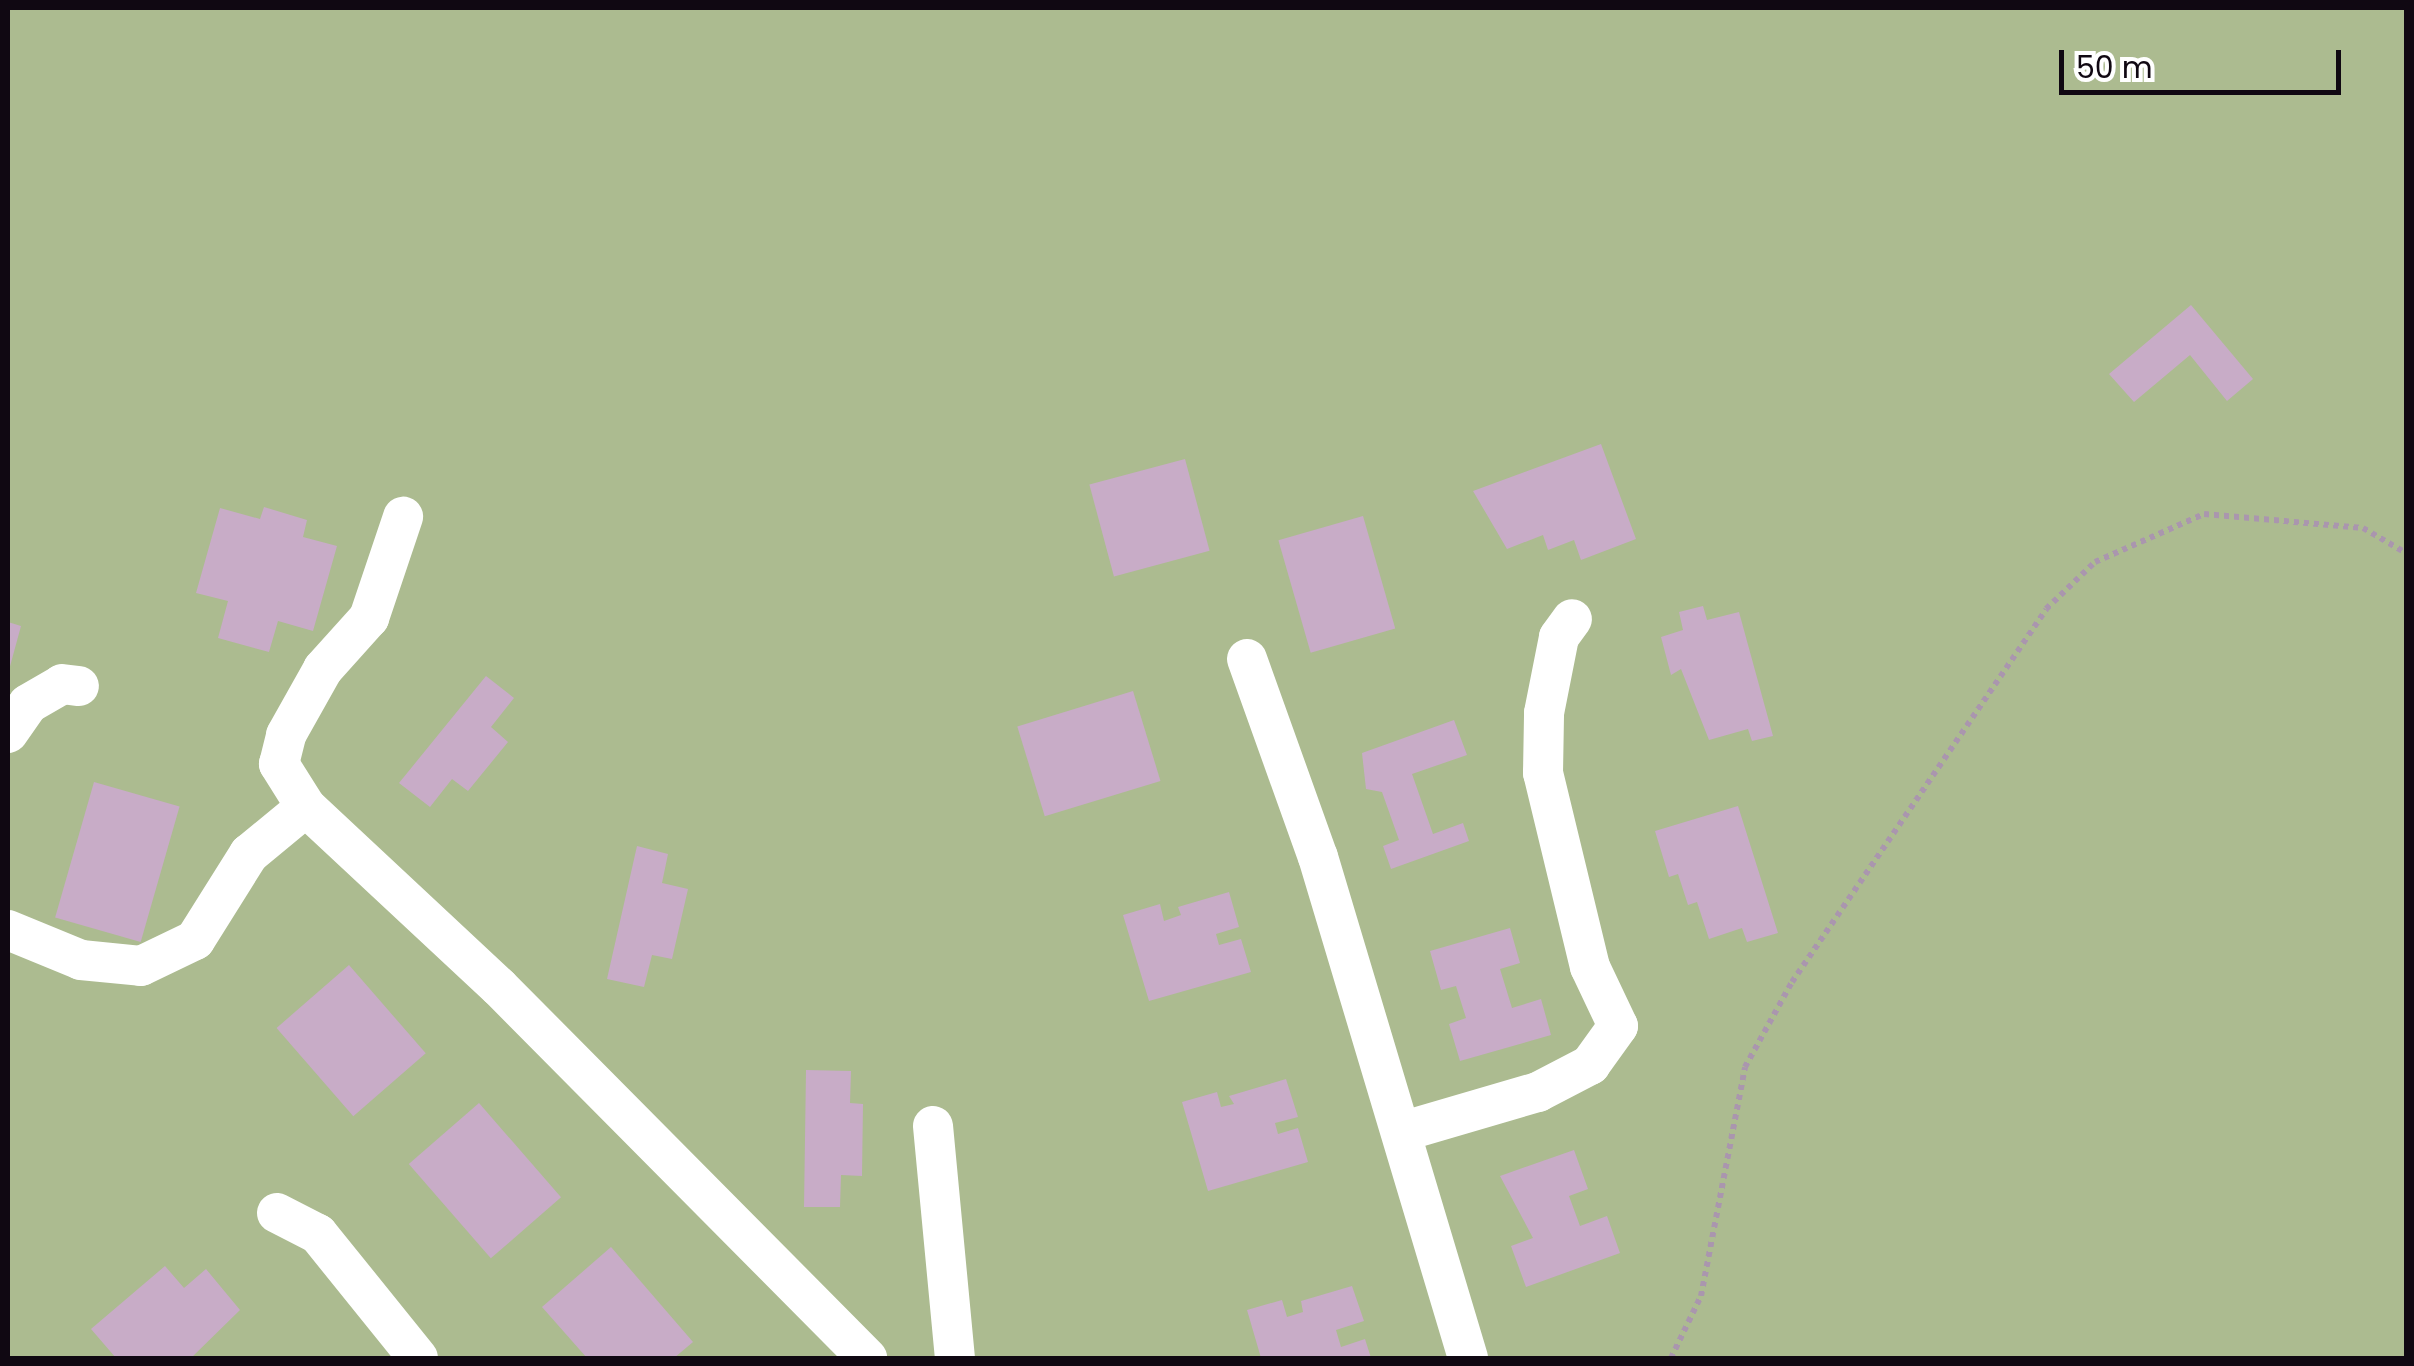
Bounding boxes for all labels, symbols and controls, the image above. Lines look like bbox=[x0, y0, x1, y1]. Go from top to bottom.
scale bar bbox=[2064, 30, 2346, 92]
text: 50 m bbox=[2076, 46, 2153, 89]

